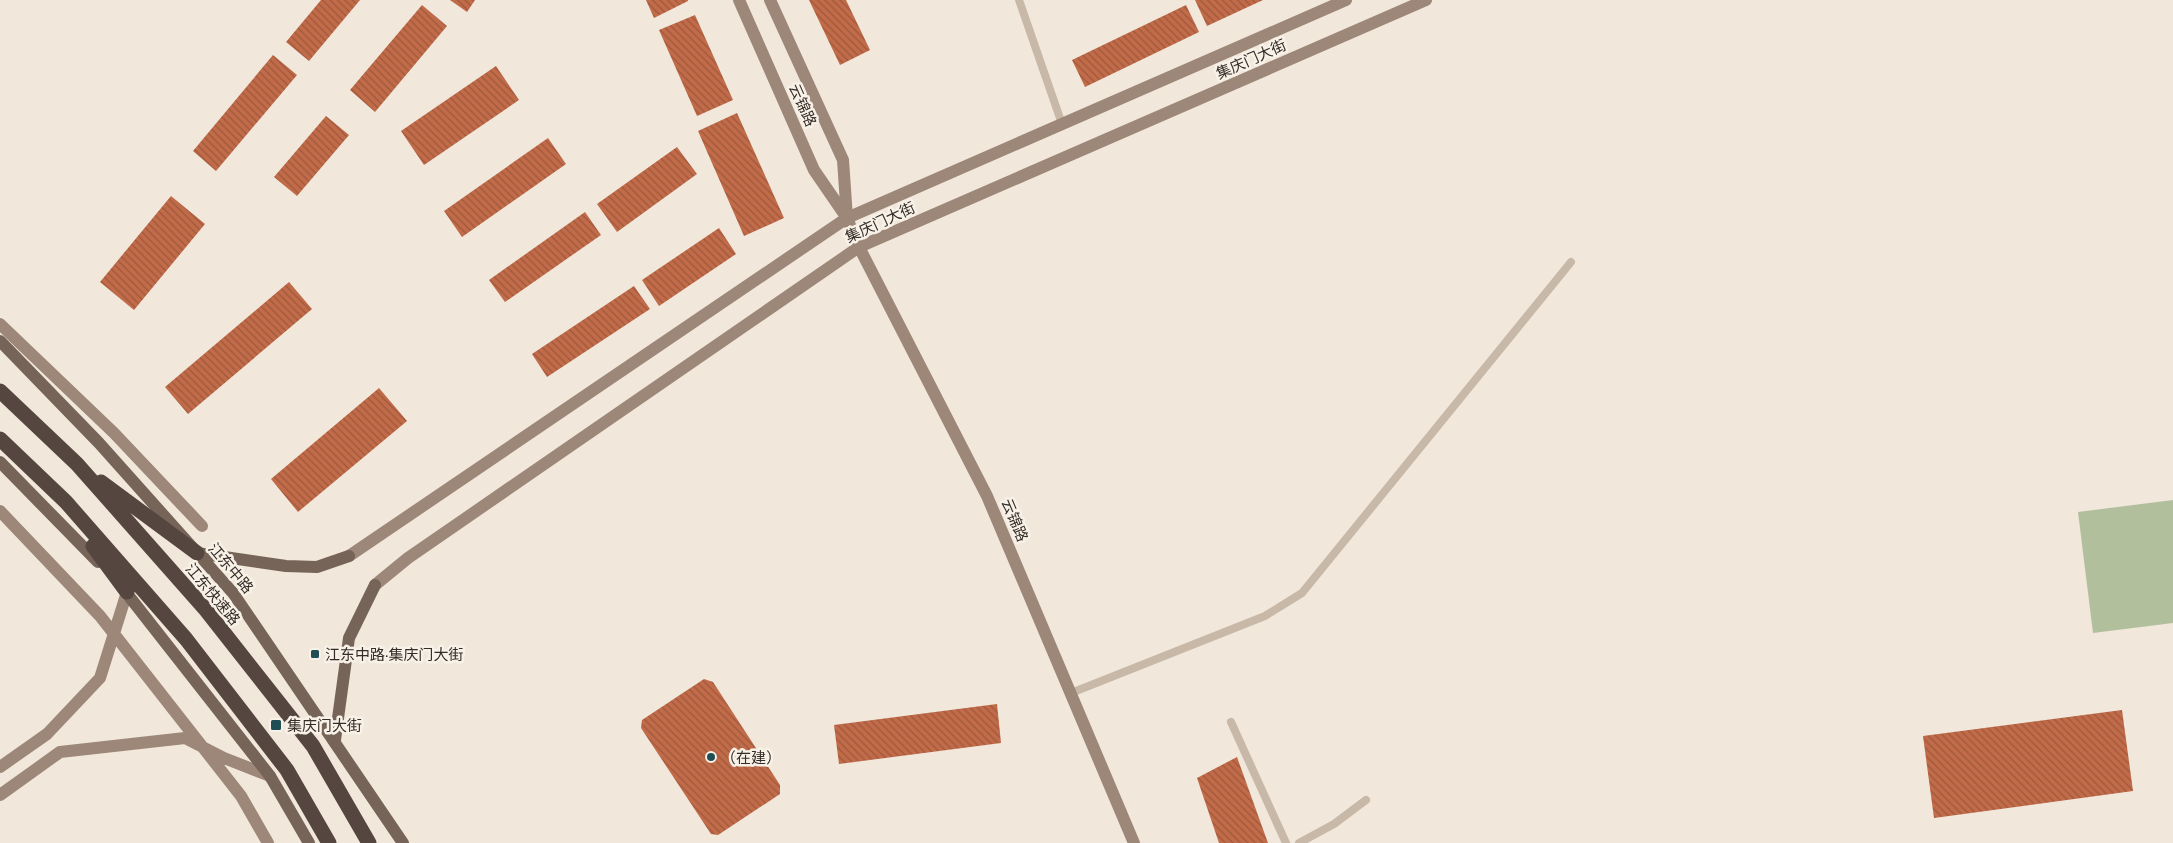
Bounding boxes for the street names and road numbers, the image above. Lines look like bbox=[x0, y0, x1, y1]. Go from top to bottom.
street label: 集庆门大街 bbox=[1213, 35, 1289, 83]
street label: 云锦路 bbox=[785, 81, 821, 129]
street label: 集庆门大街 bbox=[842, 198, 918, 246]
street label: 云锦路 bbox=[997, 496, 1033, 544]
street label: 江东中路 bbox=[204, 539, 258, 597]
street label: 江东快速路 bbox=[182, 559, 244, 629]

